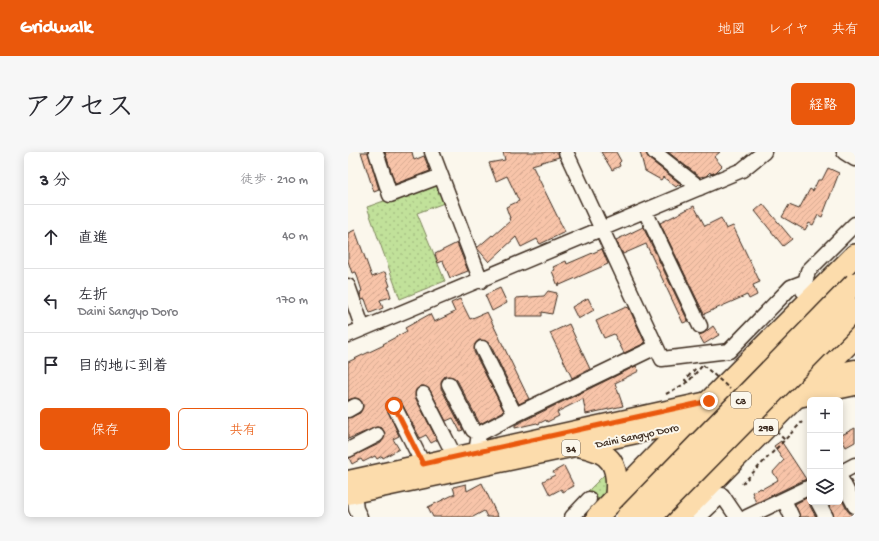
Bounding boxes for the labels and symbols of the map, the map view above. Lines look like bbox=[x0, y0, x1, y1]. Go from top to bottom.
route end bbox=[700, 392, 718, 410]
road number: C3 bbox=[731, 392, 751, 408]
route start bbox=[385, 397, 403, 415]
road number: 298 bbox=[754, 419, 778, 435]
street label: Daini Sangyo Doro bbox=[594, 422, 680, 452]
road number: 34 bbox=[562, 440, 580, 456]

